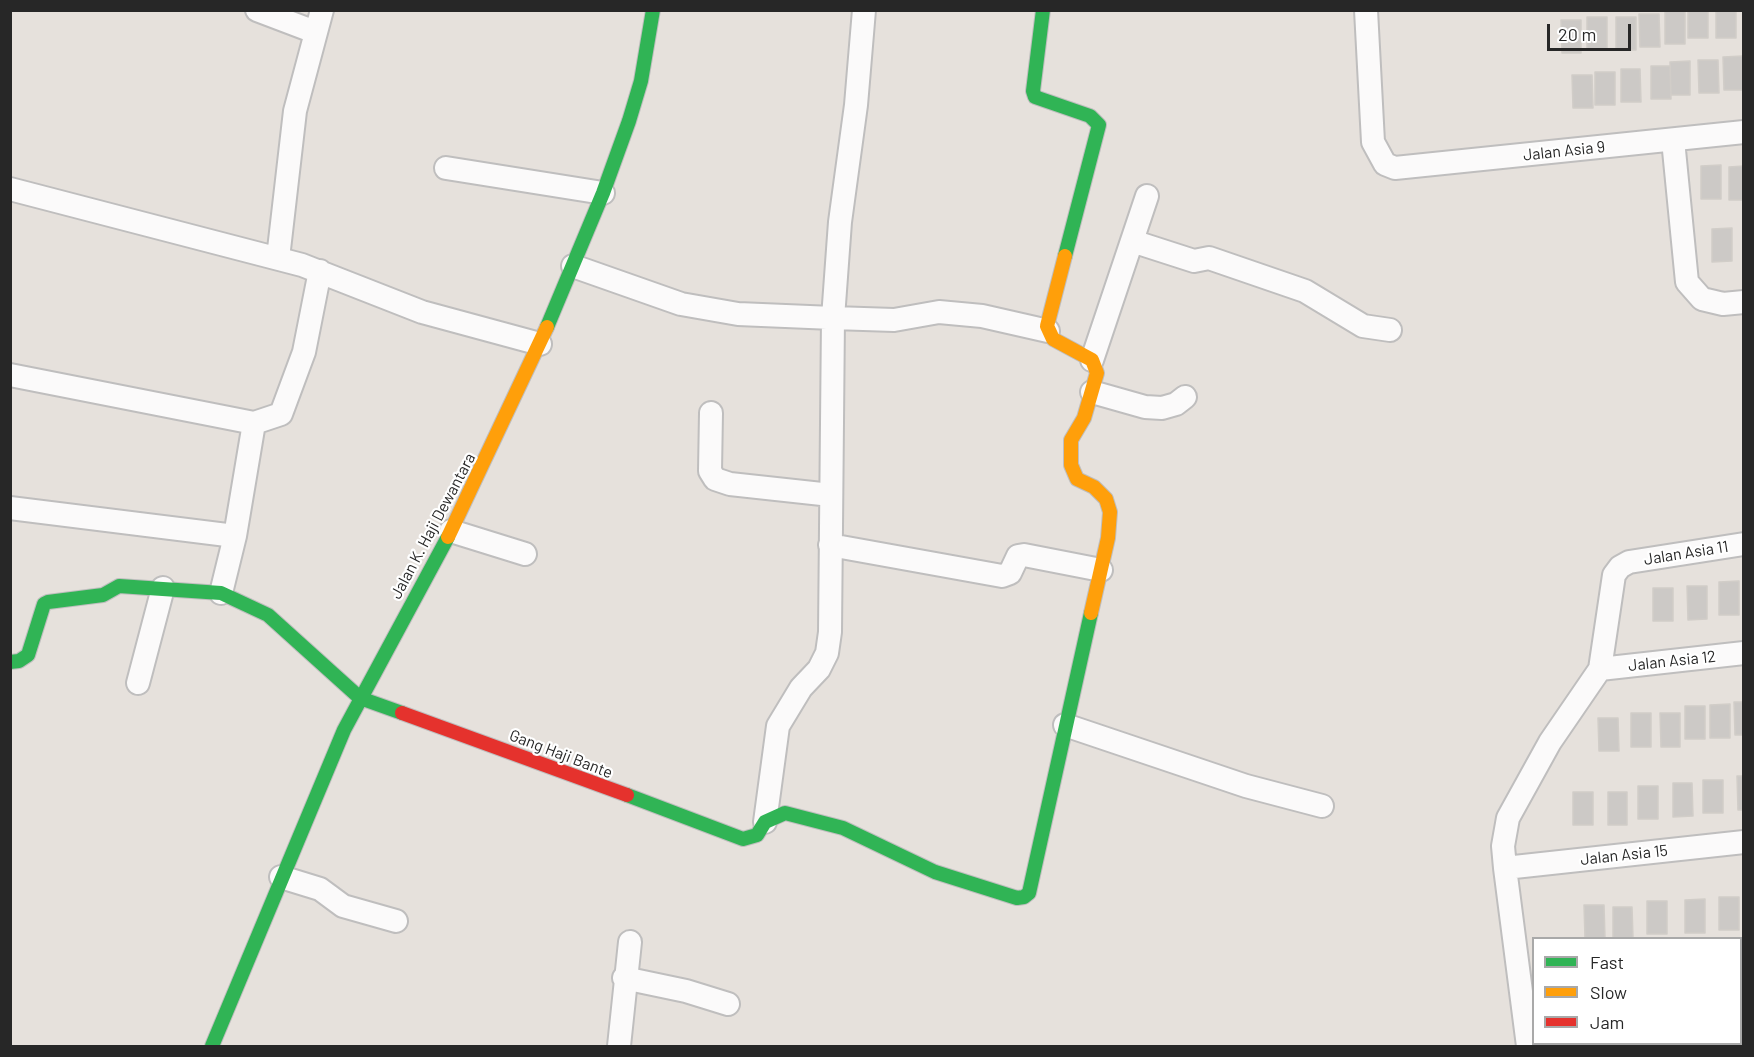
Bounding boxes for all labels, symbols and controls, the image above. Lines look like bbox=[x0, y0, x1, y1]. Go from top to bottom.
scale bar bbox=[1550, 12, 1634, 50]
text: 20 m bbox=[1558, 23, 1596, 45]
street label: Jalan Asia 9 bbox=[1522, 137, 1606, 165]
street label: Jalan K. Haji Dewantara bbox=[386, 450, 480, 602]
street label: Jalan Asia 11 bbox=[1642, 537, 1730, 569]
street label: Jalan Asia 12 bbox=[1627, 647, 1717, 675]
street label: Gang Haji Bante bbox=[507, 726, 615, 782]
street label: Jalan Asia 15 bbox=[1579, 841, 1669, 869]
legend bbox=[1532, 937, 1742, 1045]
text: Fast bbox=[1590, 951, 1624, 973]
text: Slow bbox=[1590, 981, 1627, 1003]
text: Jam bbox=[1590, 1011, 1624, 1033]

